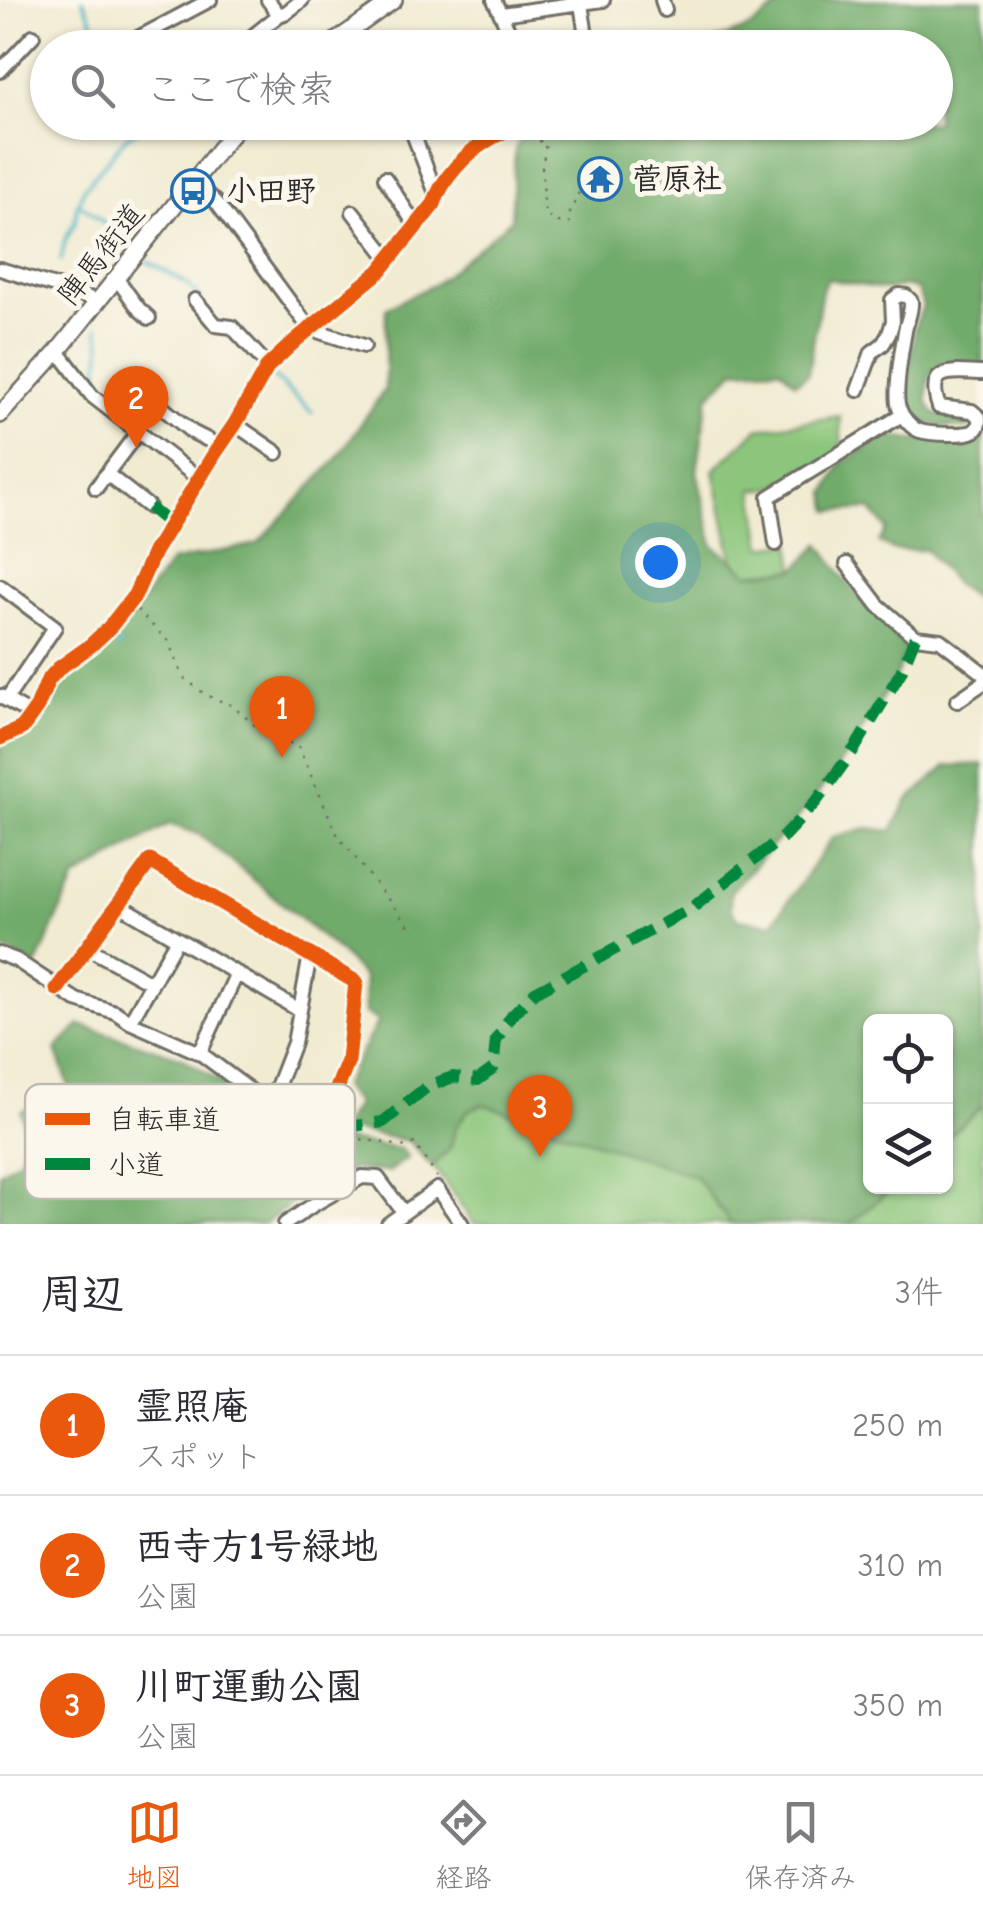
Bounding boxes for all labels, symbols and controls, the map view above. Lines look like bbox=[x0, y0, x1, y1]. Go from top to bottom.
search box bbox=[30, 30, 953, 140]
icon: search bbox=[65, 58, 120, 113]
text: ここで検索 bbox=[145, 68, 335, 112]
temple icon: 菅原社 bbox=[577, 156, 623, 202]
place label: 菅原社 bbox=[632, 162, 722, 197]
bus stop icon: 小田野 bbox=[170, 168, 216, 214]
place label: 小田野 bbox=[226, 174, 316, 209]
street label: 陣馬街道 bbox=[51, 196, 152, 312]
pin: 2 bbox=[104, 366, 168, 448]
your location bbox=[635, 537, 686, 588]
pin: 1 bbox=[250, 676, 314, 758]
map controls bbox=[863, 1014, 953, 1194]
button: locate bbox=[863, 1014, 953, 1104]
pin: 3 bbox=[508, 1074, 572, 1157]
legend bbox=[25, 1084, 355, 1199]
text: 自転車道 bbox=[108, 1104, 220, 1136]
button: layers bbox=[863, 1104, 953, 1194]
text: 小道 bbox=[108, 1149, 164, 1181]
text: 周辺 bbox=[40, 1270, 124, 1319]
text: 3件 bbox=[895, 1274, 943, 1311]
text: 霊照庵 bbox=[135, 1385, 249, 1429]
text: 1 bbox=[66, 1407, 79, 1444]
text: 250 m bbox=[852, 1407, 943, 1444]
text: スポット bbox=[135, 1438, 263, 1475]
text: 西寺方1号緑地 bbox=[135, 1525, 378, 1569]
text: 2 bbox=[65, 1547, 80, 1584]
text: 310 m bbox=[857, 1547, 943, 1584]
text: 公園 bbox=[135, 1578, 199, 1615]
text: 川町運動公園 bbox=[135, 1665, 363, 1709]
text: 3 bbox=[65, 1687, 80, 1724]
text: 350 m bbox=[853, 1687, 943, 1724]
text: 公園 bbox=[135, 1718, 199, 1755]
tab: 地図 bbox=[126, 1795, 183, 1895]
tab: 経路 bbox=[435, 1795, 492, 1895]
tab: 保存済み bbox=[744, 1795, 857, 1895]

